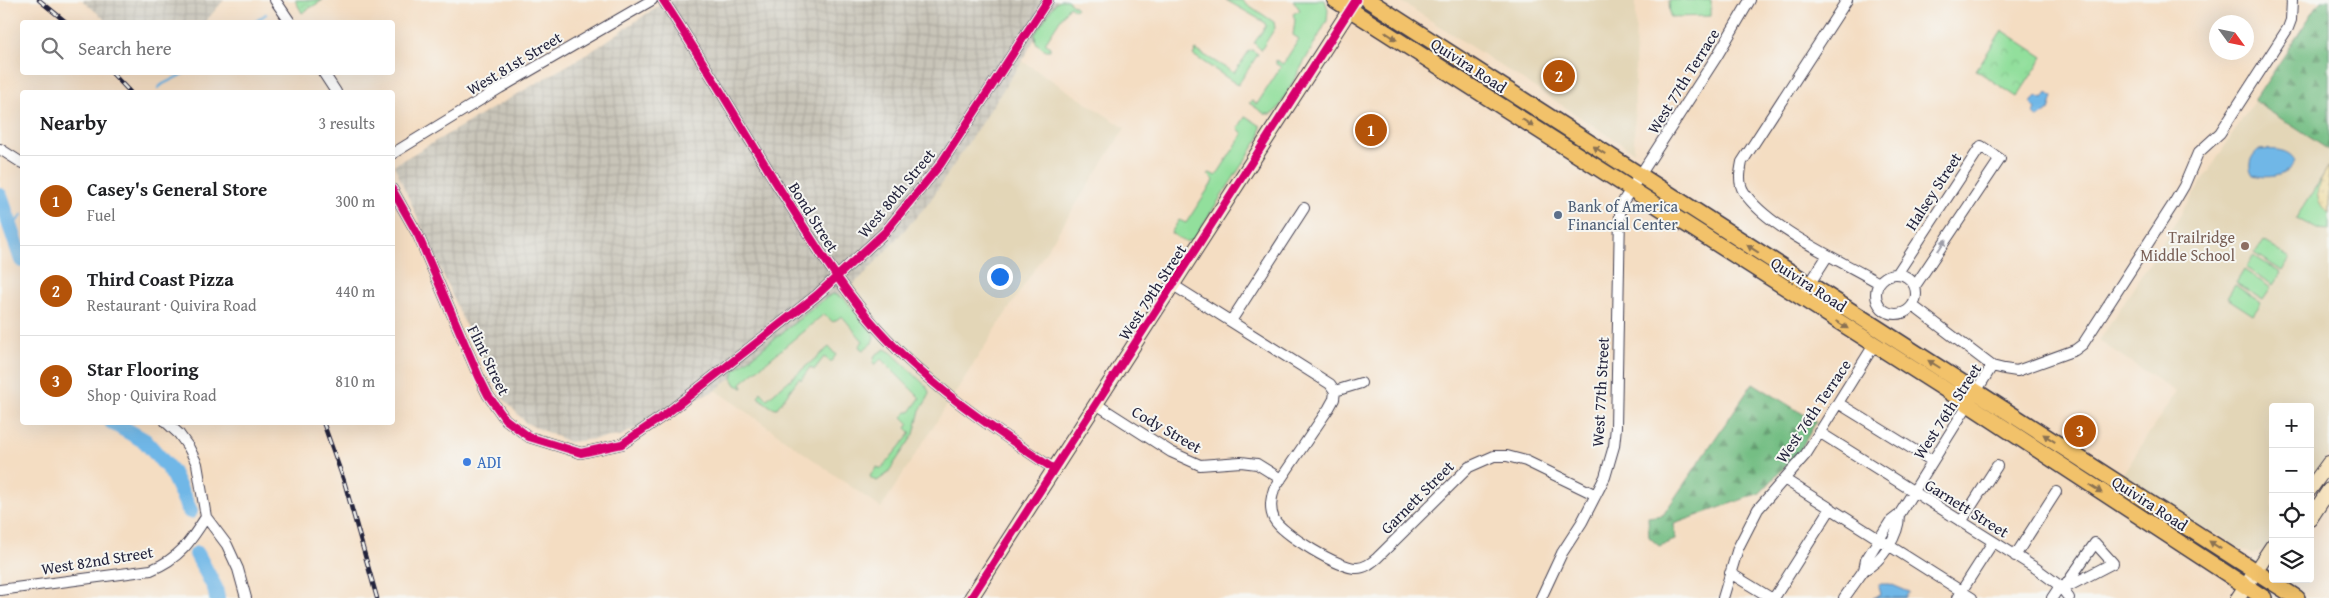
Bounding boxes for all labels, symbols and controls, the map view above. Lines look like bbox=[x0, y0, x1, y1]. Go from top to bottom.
north arrow bbox=[2209, 15, 2254, 60]
search box bbox=[20, 20, 395, 75]
street label: West 77th Terrace bbox=[1641, 23, 1725, 139]
street label: West 81st Street bbox=[462, 25, 567, 101]
one-way arrow bbox=[1384, 31, 1398, 40]
street label: Quivira Road bbox=[1426, 31, 1512, 99]
icon: search bbox=[38, 34, 66, 62]
text: Search here bbox=[78, 34, 172, 62]
pin: 2 bbox=[1543, 57, 1575, 95]
text: Nearby bbox=[40, 107, 107, 138]
text: 3 results bbox=[318, 111, 375, 135]
pin: 1 bbox=[1355, 111, 1387, 149]
one-way arrow bbox=[1521, 119, 1534, 128]
street label: West 80th Street bbox=[851, 143, 941, 243]
one-way arrow bbox=[1592, 145, 1606, 155]
street label: Halsey Street bbox=[1899, 147, 1967, 235]
text: Casey's General Store bbox=[87, 175, 267, 203]
street label: Bond Street bbox=[783, 177, 845, 257]
text: 1 bbox=[52, 189, 60, 213]
text: 300 m bbox=[335, 189, 375, 213]
place label: Bank of America Financial Center bbox=[1568, 194, 1679, 236]
text: Fuel bbox=[87, 203, 115, 227]
marker: Bank of America Financial Center bbox=[1552, 209, 1564, 221]
place label: Trailridge Middle School bbox=[2140, 225, 2236, 267]
street label: West 79th Street bbox=[1112, 239, 1192, 345]
one-way arrow bbox=[1937, 239, 1947, 252]
marker: Trailridge Middle School bbox=[2239, 240, 2251, 252]
one-way arrow bbox=[1747, 244, 1760, 254]
street label: Quivira Road bbox=[1766, 250, 1852, 318]
your location bbox=[987, 264, 1013, 290]
text: Third Coast Pizza bbox=[87, 265, 234, 293]
text: 2 bbox=[52, 279, 60, 303]
text: 440 m bbox=[335, 279, 375, 303]
text: Restaurant · Quivira Road bbox=[87, 293, 257, 317]
one-way arrow bbox=[1835, 320, 1848, 330]
street label: Flint Street bbox=[462, 321, 516, 399]
street label: West 77th Street bbox=[1585, 336, 1615, 448]
street label: West 76th Terrace bbox=[1769, 354, 1857, 468]
text: Star Flooring bbox=[87, 355, 199, 383]
street label: West 76th Street bbox=[1907, 358, 1987, 464]
one-way arrow bbox=[1928, 360, 1941, 369]
text: 3 bbox=[52, 369, 60, 393]
text: 810 m bbox=[335, 369, 375, 393]
text: Shop · Quivira Road bbox=[87, 383, 217, 407]
street label: Cody Street bbox=[1127, 399, 1207, 459]
map controls bbox=[2269, 403, 2314, 583]
button: + bbox=[2269, 403, 2314, 448]
pin: 3 bbox=[2064, 412, 2096, 450]
one-way arrow bbox=[2042, 433, 2055, 442]
button: − bbox=[2269, 448, 2314, 493]
place label: ADI bbox=[477, 450, 501, 474]
street label: Garnett Street bbox=[1375, 455, 1459, 539]
marker: ADI bbox=[461, 456, 473, 468]
street label: Quivira Road bbox=[2107, 469, 2193, 537]
street label: Garnett Street bbox=[1920, 473, 2014, 544]
one-way arrow bbox=[2090, 484, 2103, 494]
button: locate bbox=[2269, 493, 2314, 538]
button: layers bbox=[2269, 538, 2314, 583]
street label: West 82nd Street bbox=[39, 539, 155, 581]
one-way arrow bbox=[2208, 540, 2221, 549]

